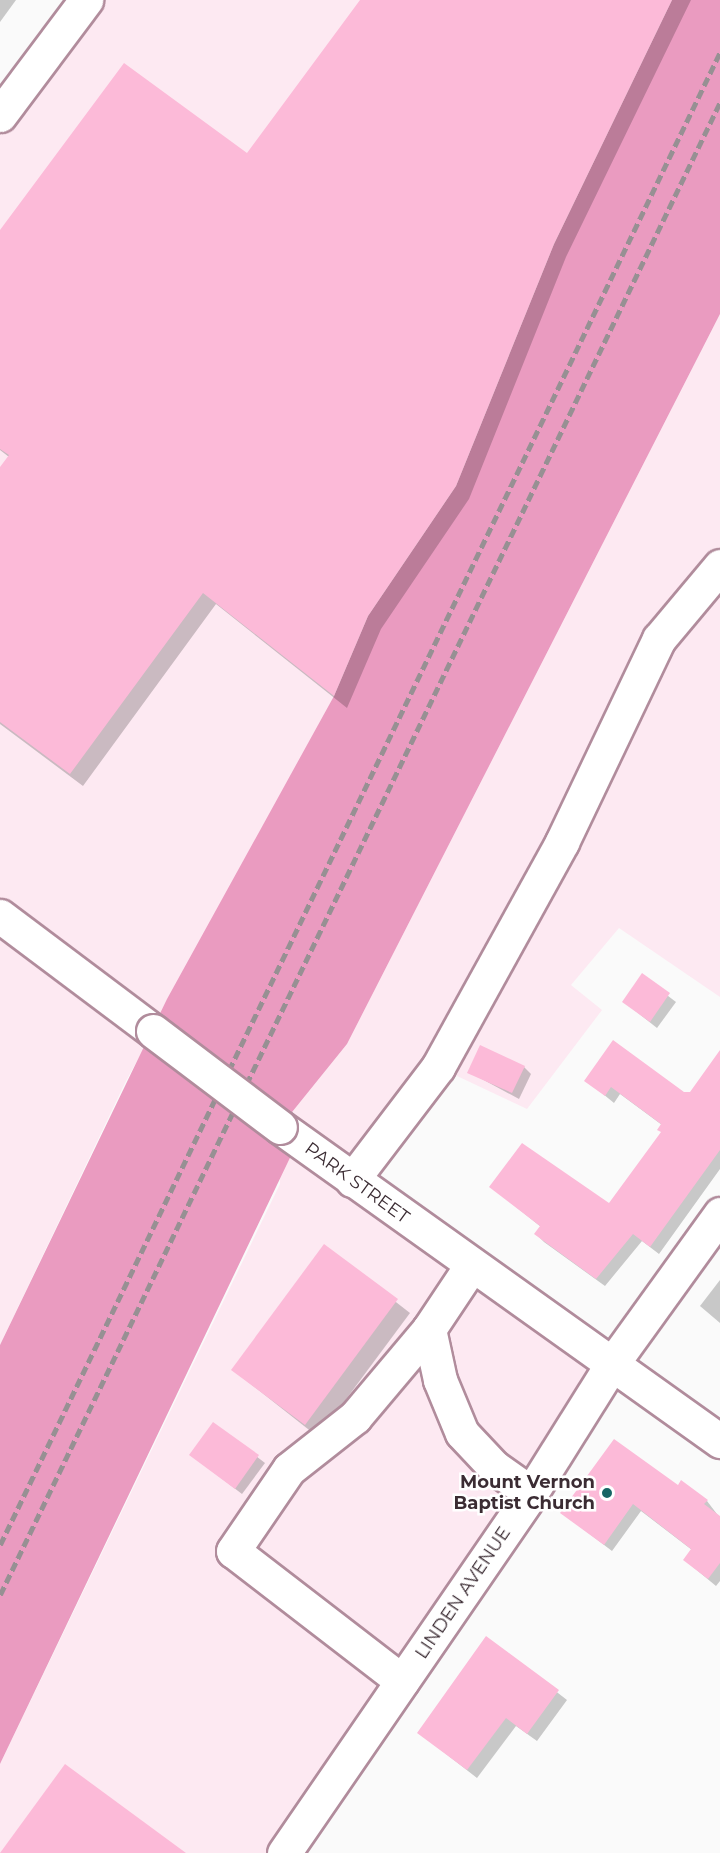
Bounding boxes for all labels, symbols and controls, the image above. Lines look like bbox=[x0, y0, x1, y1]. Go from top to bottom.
street label: PARK STREET bbox=[300, 1138, 414, 1228]
place label: Mount Vernon Baptist Church bbox=[454, 1472, 595, 1514]
marker: Mount Vernon Baptist Church bbox=[600, 1486, 614, 1500]
street label: LINDEN AVENUE bbox=[411, 1523, 515, 1663]

